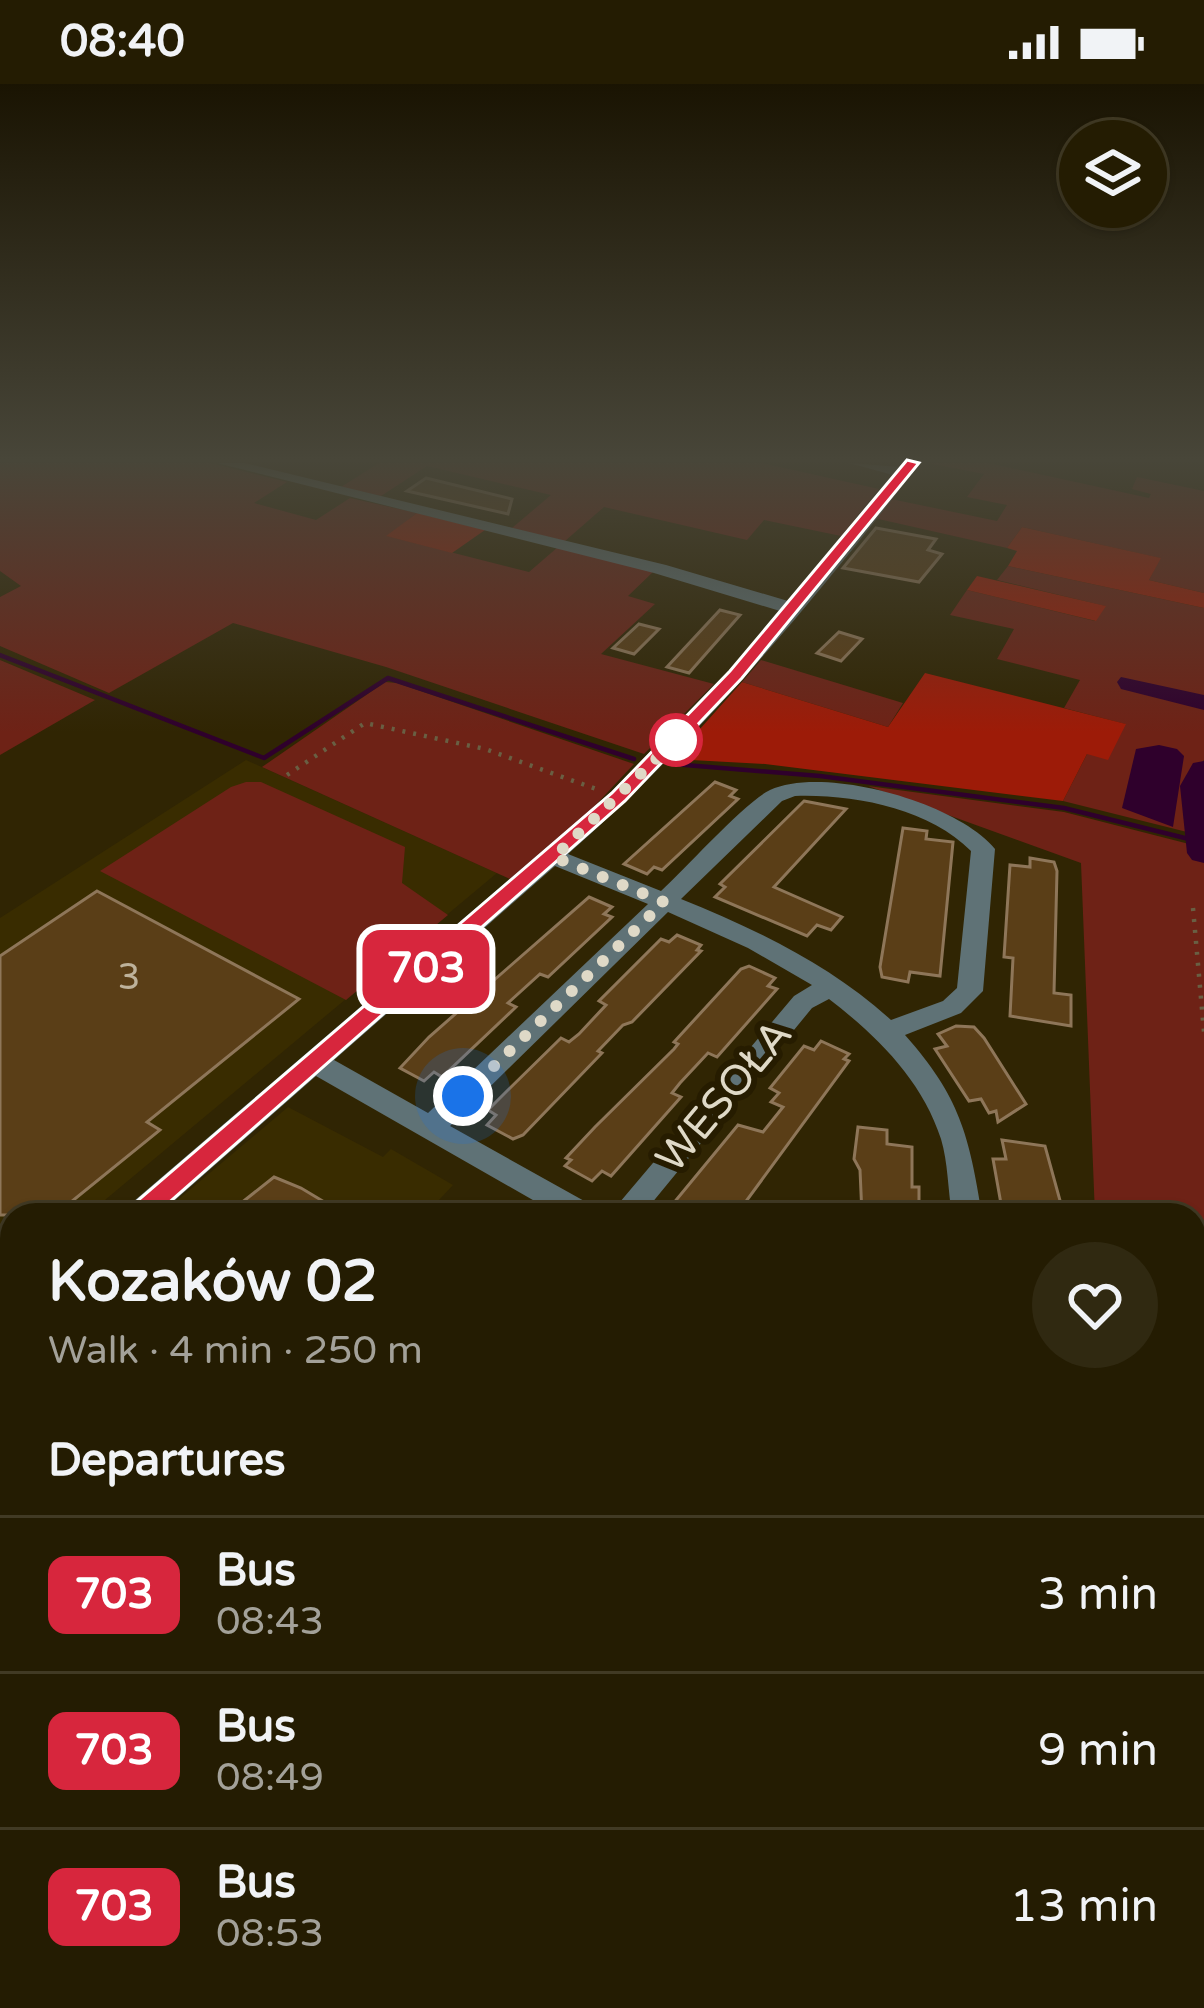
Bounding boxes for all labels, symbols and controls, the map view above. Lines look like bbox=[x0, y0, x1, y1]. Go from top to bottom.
text: 08:40 bbox=[60, 15, 185, 69]
map controls bbox=[1059, 120, 1167, 228]
button: layers bbox=[1059, 120, 1167, 228]
unlabelled marker bbox=[651, 715, 701, 765]
line badge: 703 bbox=[357, 930, 495, 1008]
text: 703 bbox=[386, 943, 466, 994]
house number: 3 bbox=[118, 956, 140, 999]
street label: WESOŁA bbox=[645, 1009, 803, 1183]
your location bbox=[433, 1066, 493, 1126]
button: heart bbox=[1032, 1242, 1158, 1368]
text: Kozaków 02 bbox=[48, 1248, 378, 1316]
text: Walk · 4 min · 250 m bbox=[48, 1327, 423, 1374]
text: Departures bbox=[48, 1434, 286, 1488]
text: Bus bbox=[216, 1544, 296, 1598]
text: 3 min bbox=[1038, 1568, 1158, 1622]
text: 703 bbox=[74, 1569, 154, 1620]
text: 08:43 bbox=[216, 1598, 324, 1645]
text: Bus bbox=[216, 1700, 296, 1754]
text: 9 min bbox=[1038, 1724, 1158, 1778]
text: 703 bbox=[74, 1725, 154, 1776]
text: 08:49 bbox=[216, 1754, 324, 1801]
text: Bus bbox=[216, 1856, 296, 1910]
text: 13 min bbox=[1010, 1880, 1158, 1934]
text: 703 bbox=[74, 1881, 154, 1932]
text: 08:53 bbox=[216, 1910, 324, 1957]

